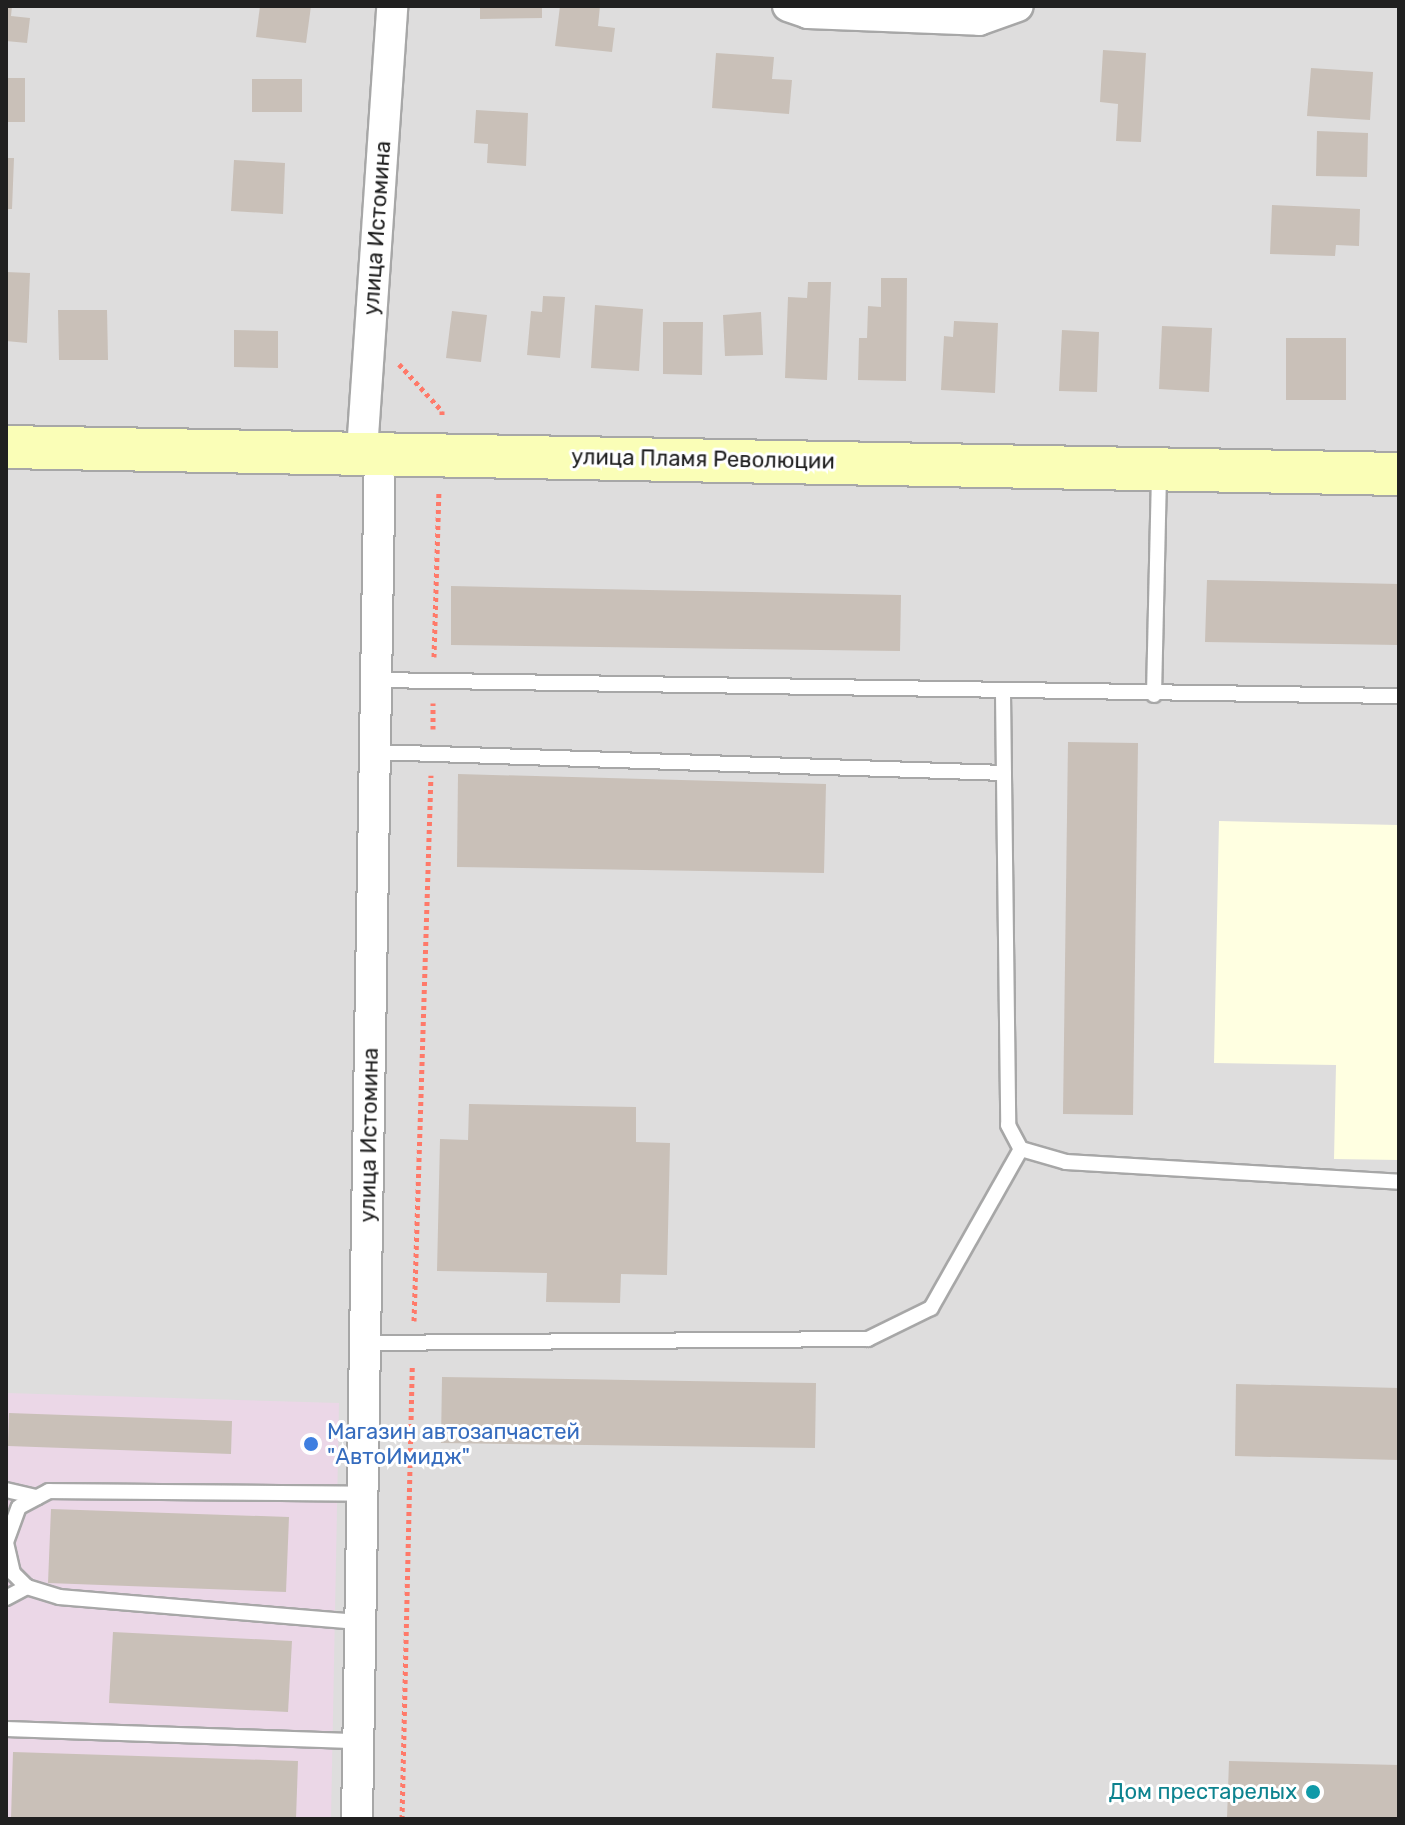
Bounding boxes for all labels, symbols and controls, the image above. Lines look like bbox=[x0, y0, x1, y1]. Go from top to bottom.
street label: улица Истомина bbox=[358, 140, 396, 316]
street label: улица Пламя Революции bbox=[571, 444, 835, 474]
street label: улица Истомина bbox=[354, 1047, 384, 1223]
place label: Магазин автозапчастей "АвтоИмидж" bbox=[327, 1418, 580, 1470]
marker: Магазин автозапчастей "АвтоИмидж" bbox=[302, 1435, 320, 1453]
place label: Дом престарелых bbox=[1109, 1779, 1297, 1805]
marker: Дом престарелых bbox=[1304, 1783, 1322, 1801]

